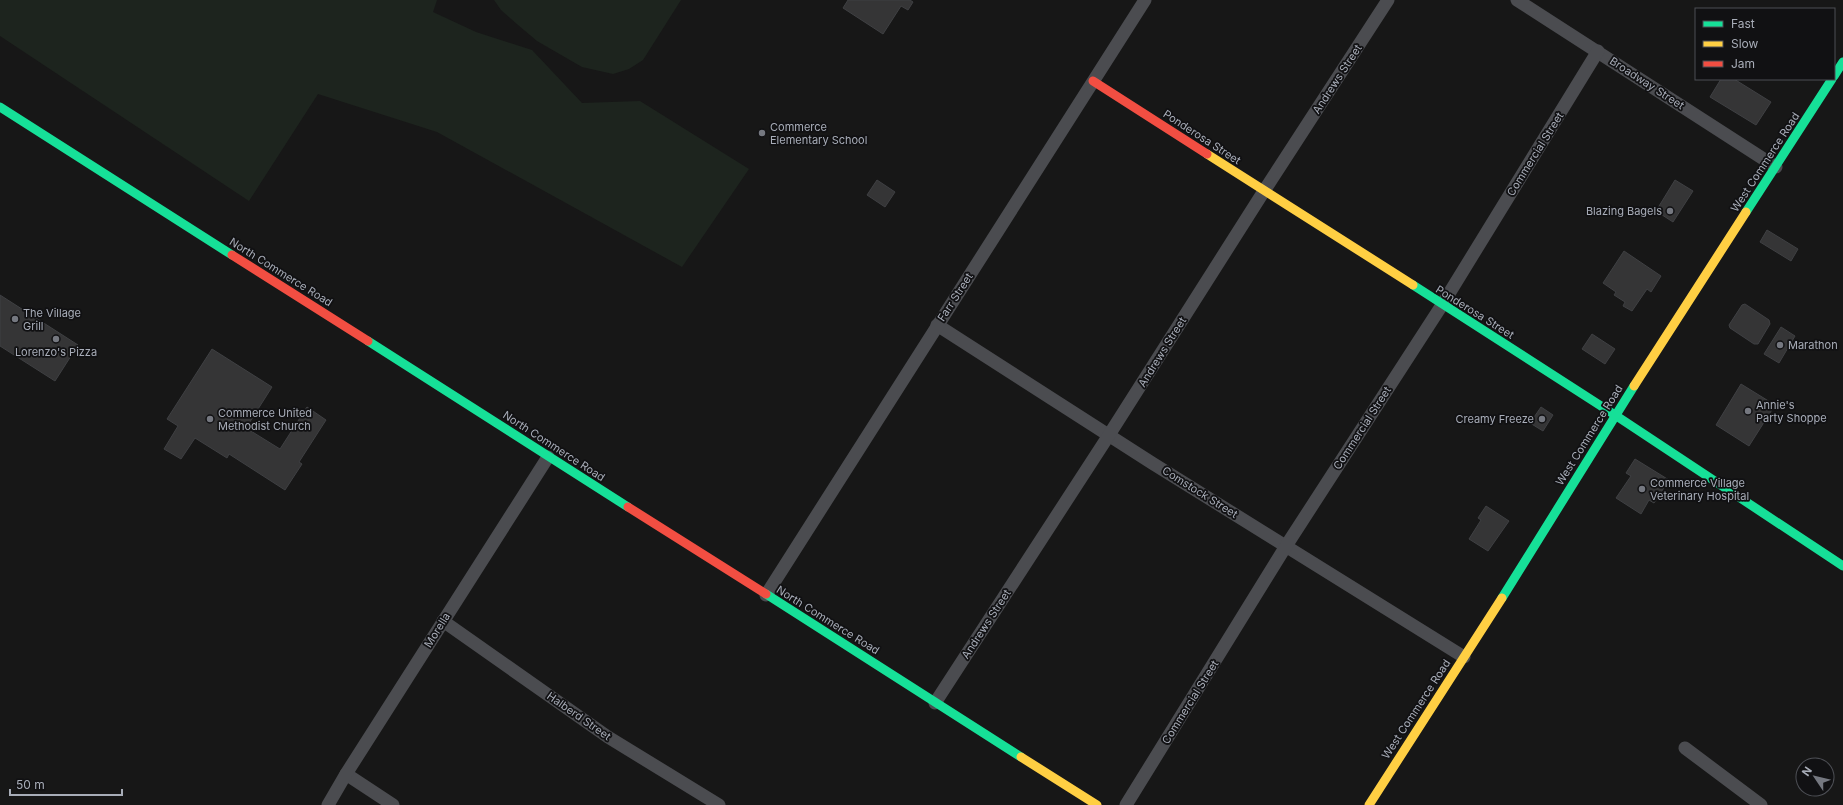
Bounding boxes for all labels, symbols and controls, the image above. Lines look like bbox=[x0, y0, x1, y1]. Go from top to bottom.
legend bbox=[1695, 8, 1835, 80]
text: Fast bbox=[1731, 16, 1755, 31]
text: Slow bbox=[1731, 36, 1759, 51]
street label: Andrews Street bbox=[1309, 41, 1365, 116]
street label: Broadway Street bbox=[1607, 54, 1687, 113]
text: Jam bbox=[1731, 56, 1755, 71]
street label: Ponderosa Street bbox=[1160, 107, 1244, 168]
street label: Commercial Street bbox=[1504, 109, 1567, 199]
street label: West Commerce Road bbox=[1728, 110, 1802, 214]
place label: Commerce Elementary School bbox=[770, 120, 867, 147]
marker: Commerce Elementary School bbox=[757, 128, 767, 138]
place label: Blazing Bagels bbox=[1586, 204, 1662, 218]
marker: Blazing Bagels bbox=[1665, 206, 1675, 216]
street label: North Commerce Road bbox=[227, 235, 335, 309]
street label: Farr Street bbox=[934, 270, 976, 324]
street label: Ponderosa Street bbox=[1433, 282, 1517, 342]
place label: The Village Grill bbox=[23, 306, 81, 333]
marker: The Village Grill bbox=[10, 314, 20, 324]
street label: Andrews Street bbox=[1135, 314, 1189, 390]
marker: Lorenzo's Pizza bbox=[51, 334, 61, 344]
place label: Marathon bbox=[1788, 338, 1838, 352]
marker: Marathon bbox=[1775, 340, 1785, 350]
place label: Lorenzo's Pizza bbox=[15, 345, 97, 359]
street label: West Commerce Road bbox=[1552, 382, 1626, 488]
street label: Commercial Street bbox=[1330, 384, 1394, 472]
place label: Annie's Party Shoppe bbox=[1756, 398, 1827, 425]
place label: Commerce United Methodist Church bbox=[218, 406, 312, 433]
marker: Annie's Party Shoppe bbox=[1743, 406, 1753, 416]
street label: North Commerce Road bbox=[500, 408, 608, 484]
place label: Creamy Freeze bbox=[1455, 412, 1534, 426]
marker: Commerce United Methodist Church bbox=[205, 414, 215, 424]
marker: Creamy Freeze bbox=[1537, 414, 1547, 424]
street label: Comstock Street bbox=[1160, 463, 1241, 521]
place label: Commerce Village Veterinary Hospital bbox=[1650, 476, 1749, 503]
marker: Commerce Village Veterinary Hospital bbox=[1637, 484, 1647, 494]
street label: North Commerce Road bbox=[774, 583, 882, 657]
street label: Andrews Street bbox=[958, 586, 1014, 661]
street label: Morella bbox=[421, 610, 453, 650]
street label: Commercial Street bbox=[1159, 657, 1222, 747]
street label: West Commerce Road bbox=[1379, 657, 1453, 761]
street label: Halberd Street bbox=[544, 689, 614, 743]
north arrow bbox=[1795, 757, 1835, 797]
text: N bbox=[1799, 764, 1815, 779]
scale bar bbox=[10, 771, 122, 797]
text: 50 m bbox=[16, 777, 45, 792]

